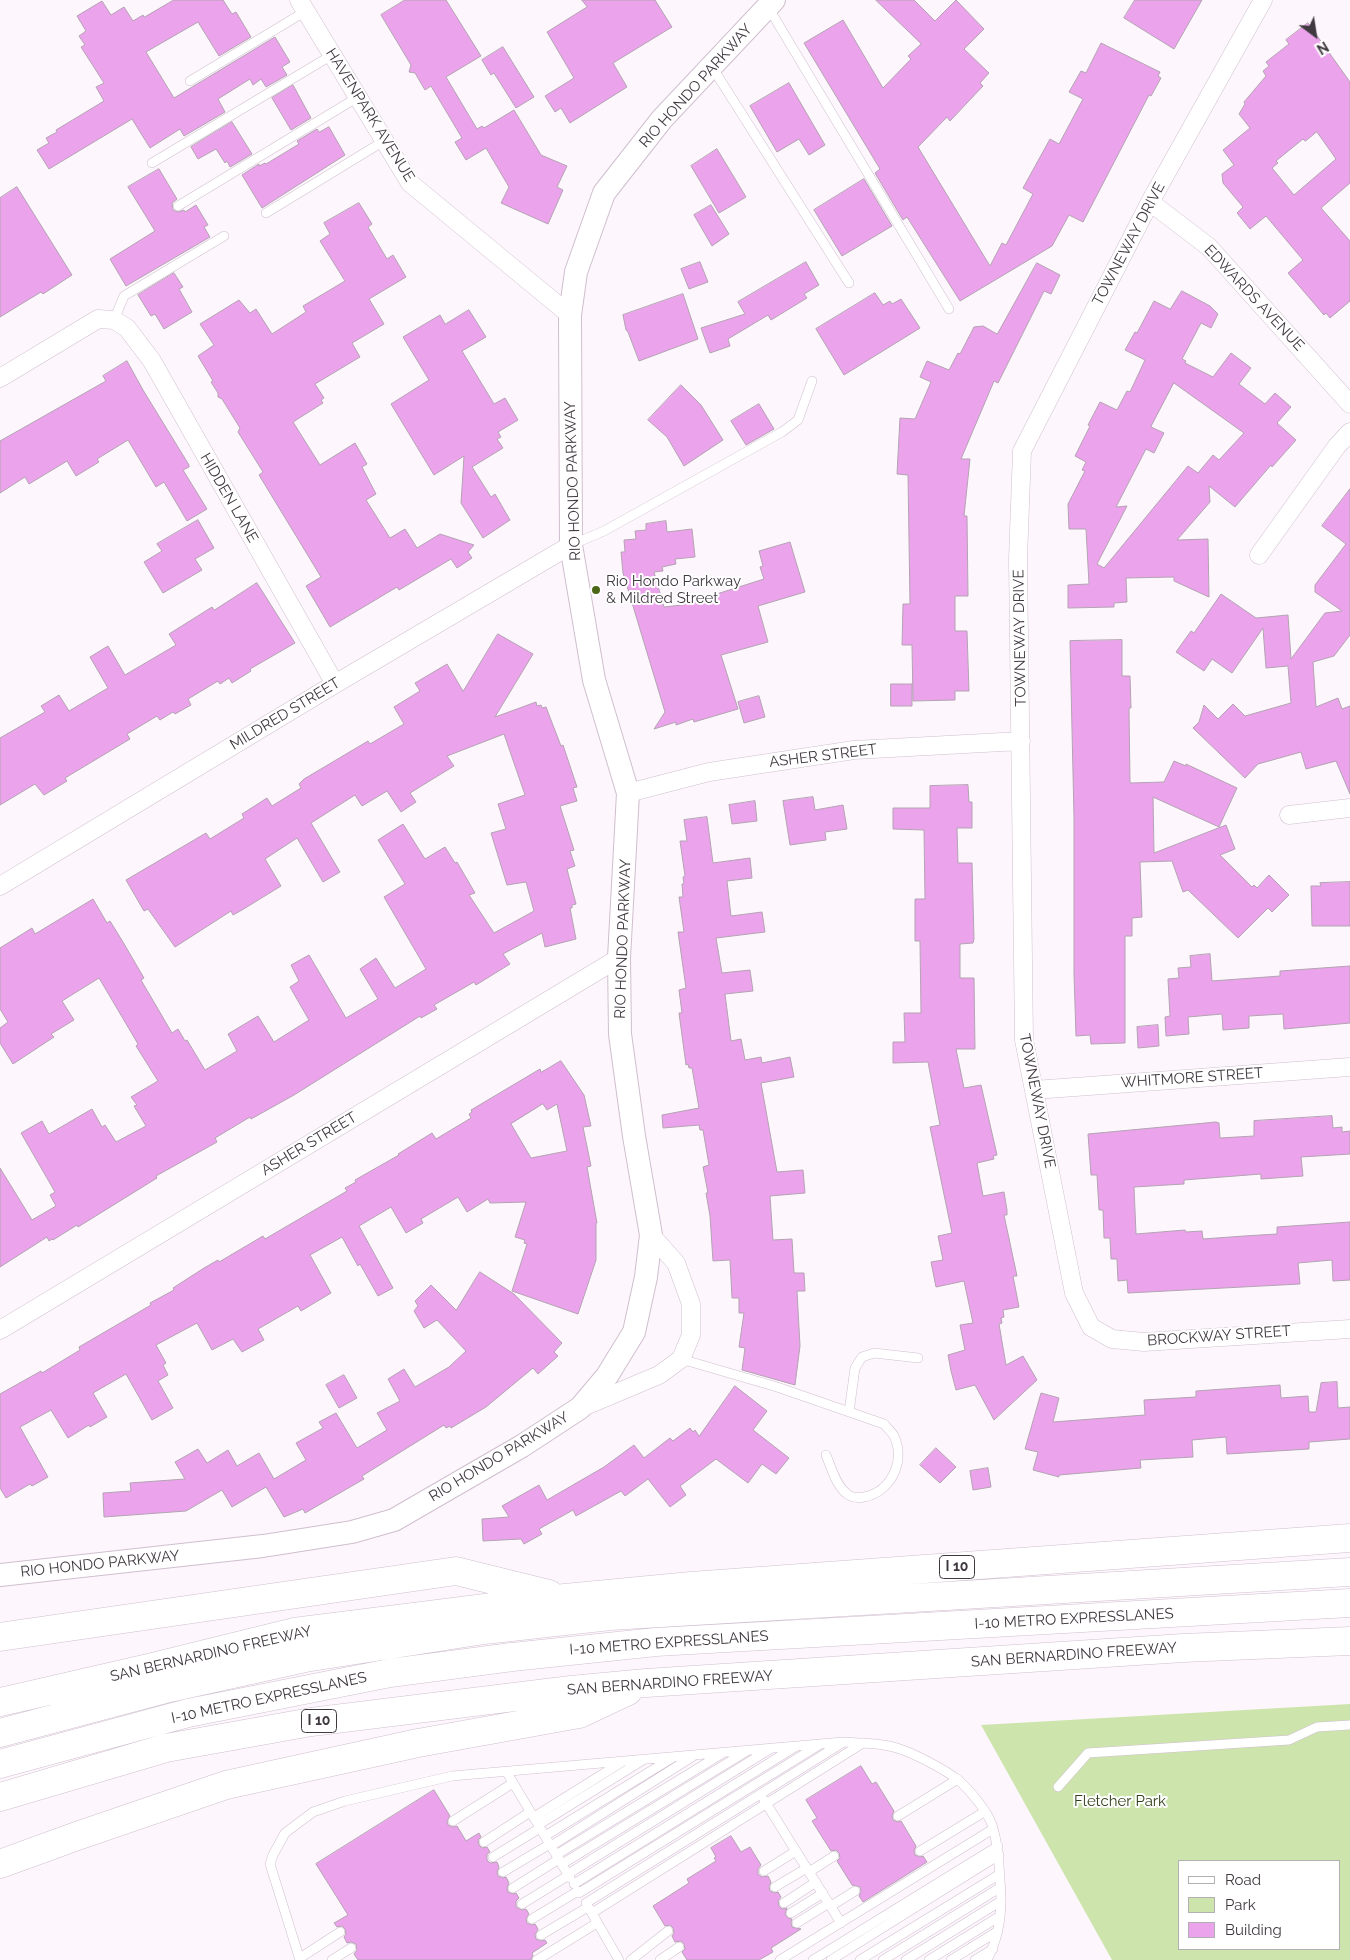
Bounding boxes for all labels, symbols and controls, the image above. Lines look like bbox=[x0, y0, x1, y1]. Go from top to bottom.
north arrow bbox=[1290, 10, 1340, 60]
street label: RIO HONDO PARKWAY bbox=[636, 21, 756, 151]
text: N bbox=[1314, 38, 1331, 57]
street label: HAVENPARK AVENUE bbox=[322, 45, 418, 185]
street label: TOWNEWAY DRIVE bbox=[1089, 179, 1169, 309]
street label: EDWARDS AVENUE bbox=[1200, 241, 1308, 355]
street label: RIO HONDO PARKWAY bbox=[561, 401, 585, 561]
street label: HIDDEN LANE bbox=[196, 450, 262, 546]
street label: TOWNEWAY DRIVE bbox=[1010, 569, 1030, 707]
place label: Rio Hondo Parkway & Mildred Street bbox=[606, 572, 741, 607]
marker: Rio Hondo Parkway & Mildred Street bbox=[590, 584, 602, 596]
street label: MILDRED STREET bbox=[227, 674, 343, 754]
street label: ASHER STREET bbox=[768, 740, 878, 772]
street label: RIO HONDO PARKWAY bbox=[611, 859, 635, 1019]
street label: TOWNEWAY DRIVE bbox=[1015, 1032, 1059, 1170]
street label: WHITMORE STREET bbox=[1120, 1064, 1264, 1092]
street label: ASHER STREET bbox=[258, 1108, 360, 1180]
street label: BROCKWAY STREET bbox=[1147, 1322, 1291, 1350]
street label: RIO HONDO PARKWAY bbox=[426, 1408, 572, 1506]
street label: RIO HONDO PARKWAY bbox=[19, 1547, 181, 1581]
road number: I 10 bbox=[940, 1555, 974, 1578]
street label: I-10 METRO EXPRESSLANES bbox=[974, 1605, 1174, 1633]
street label: SAN BERNARDINO FREEWAY bbox=[108, 1622, 314, 1686]
street label: I-10 METRO EXPRESSLANES bbox=[569, 1627, 769, 1659]
street label: SAN BERNARDINO FREEWAY bbox=[970, 1639, 1178, 1671]
street label: SAN BERNARDINO FREEWAY bbox=[566, 1667, 774, 1699]
street label: I-10 METRO EXPRESSLANES bbox=[170, 1668, 368, 1728]
road number: I 10 bbox=[302, 1710, 336, 1732]
park label: Fletcher Park bbox=[1074, 1792, 1166, 1810]
legend bbox=[1178, 1860, 1340, 1950]
text: Road bbox=[1225, 1871, 1261, 1889]
text: Park bbox=[1225, 1896, 1256, 1914]
text: Building bbox=[1225, 1921, 1282, 1939]

